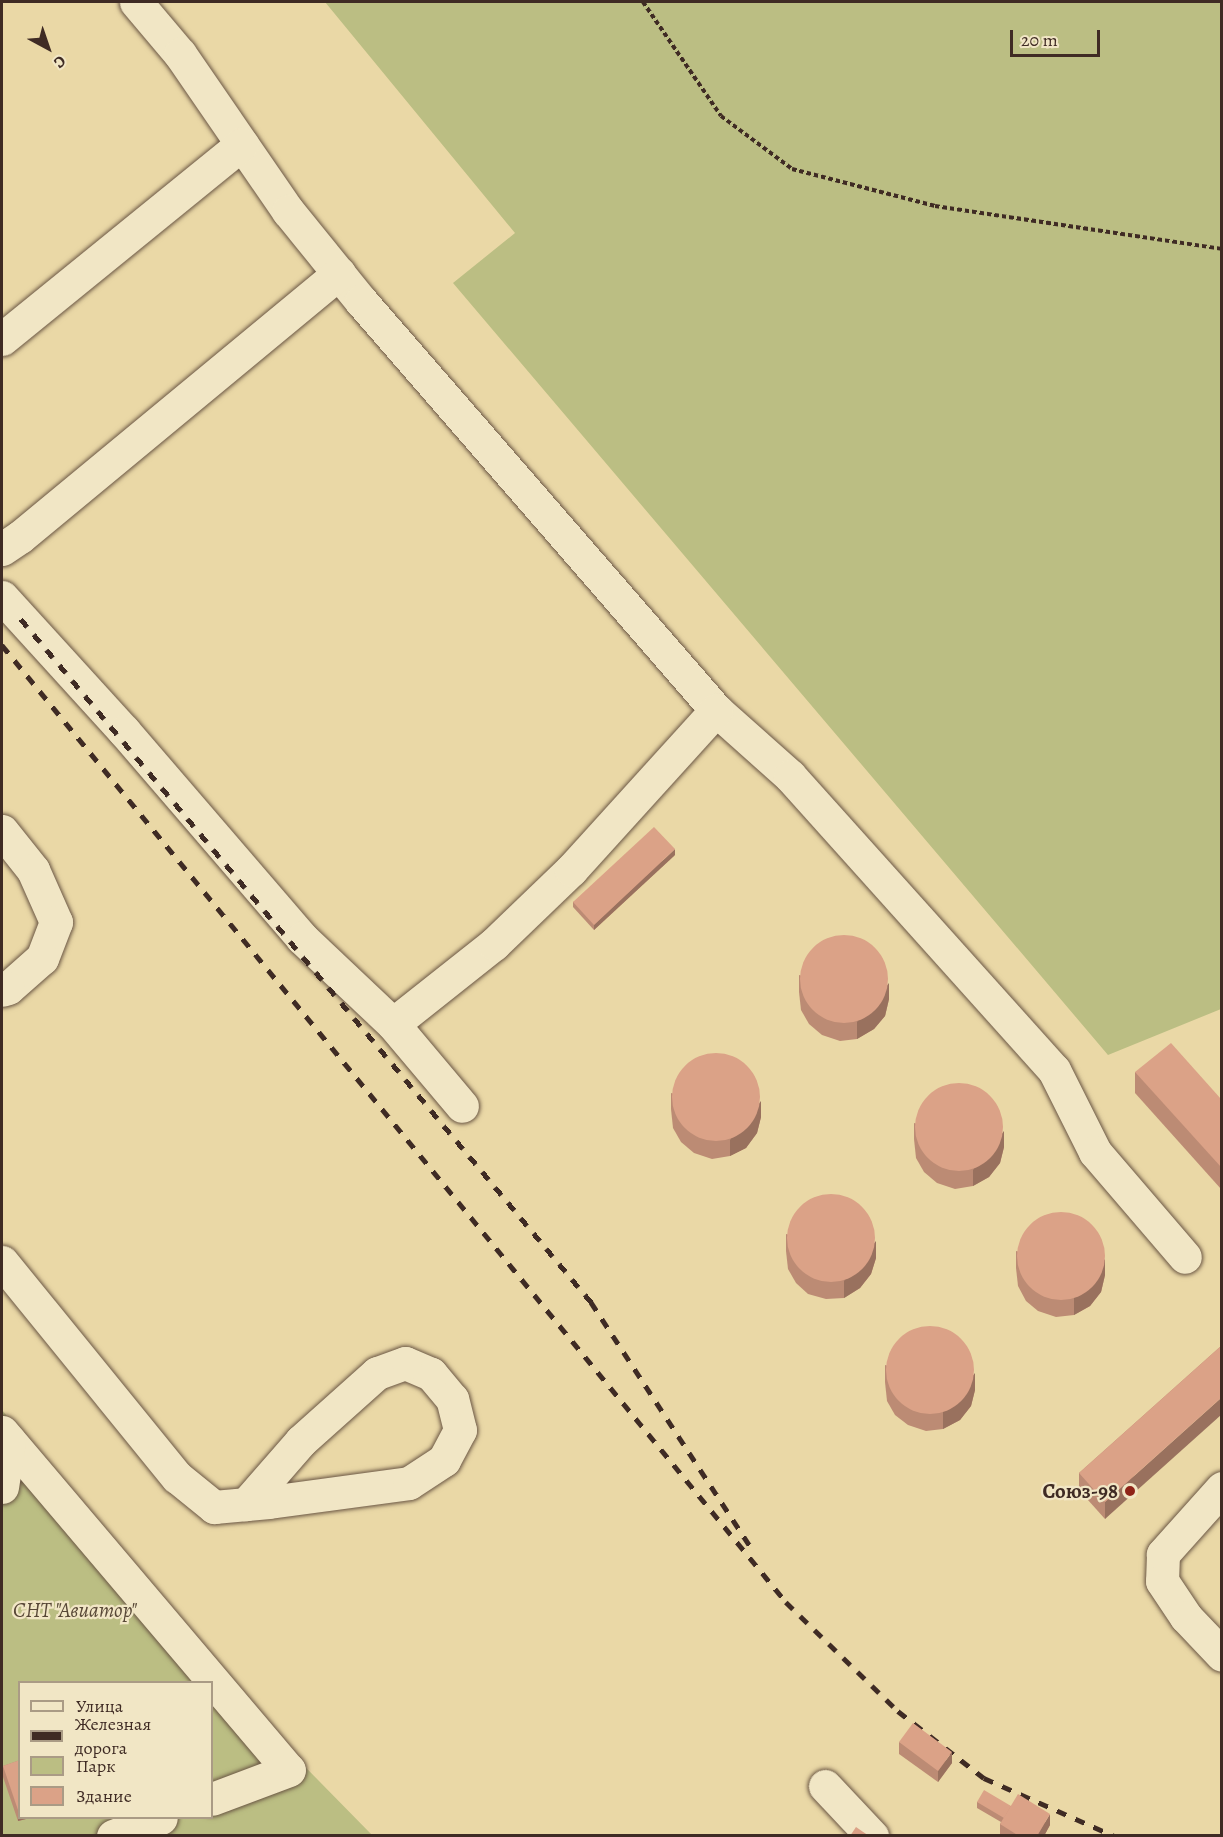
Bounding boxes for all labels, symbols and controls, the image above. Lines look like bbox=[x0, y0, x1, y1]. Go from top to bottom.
north arrow bbox=[18, 18, 78, 78]
scale bar bbox=[1013, 18, 1103, 56]
text: 20 m bbox=[1021, 28, 1058, 52]
text: С bbox=[49, 50, 70, 73]
place label: Союз-98 bbox=[1043, 1478, 1118, 1504]
marker: Союз-98 bbox=[1123, 1484, 1137, 1498]
park label: СНТ "Авиатор" bbox=[13, 1597, 137, 1623]
legend bbox=[18, 1681, 213, 1819]
text: Улица bbox=[76, 1694, 123, 1718]
text: Железная дорога bbox=[75, 1712, 151, 1760]
text: Парк bbox=[76, 1754, 116, 1778]
text: Здание bbox=[76, 1784, 132, 1808]

